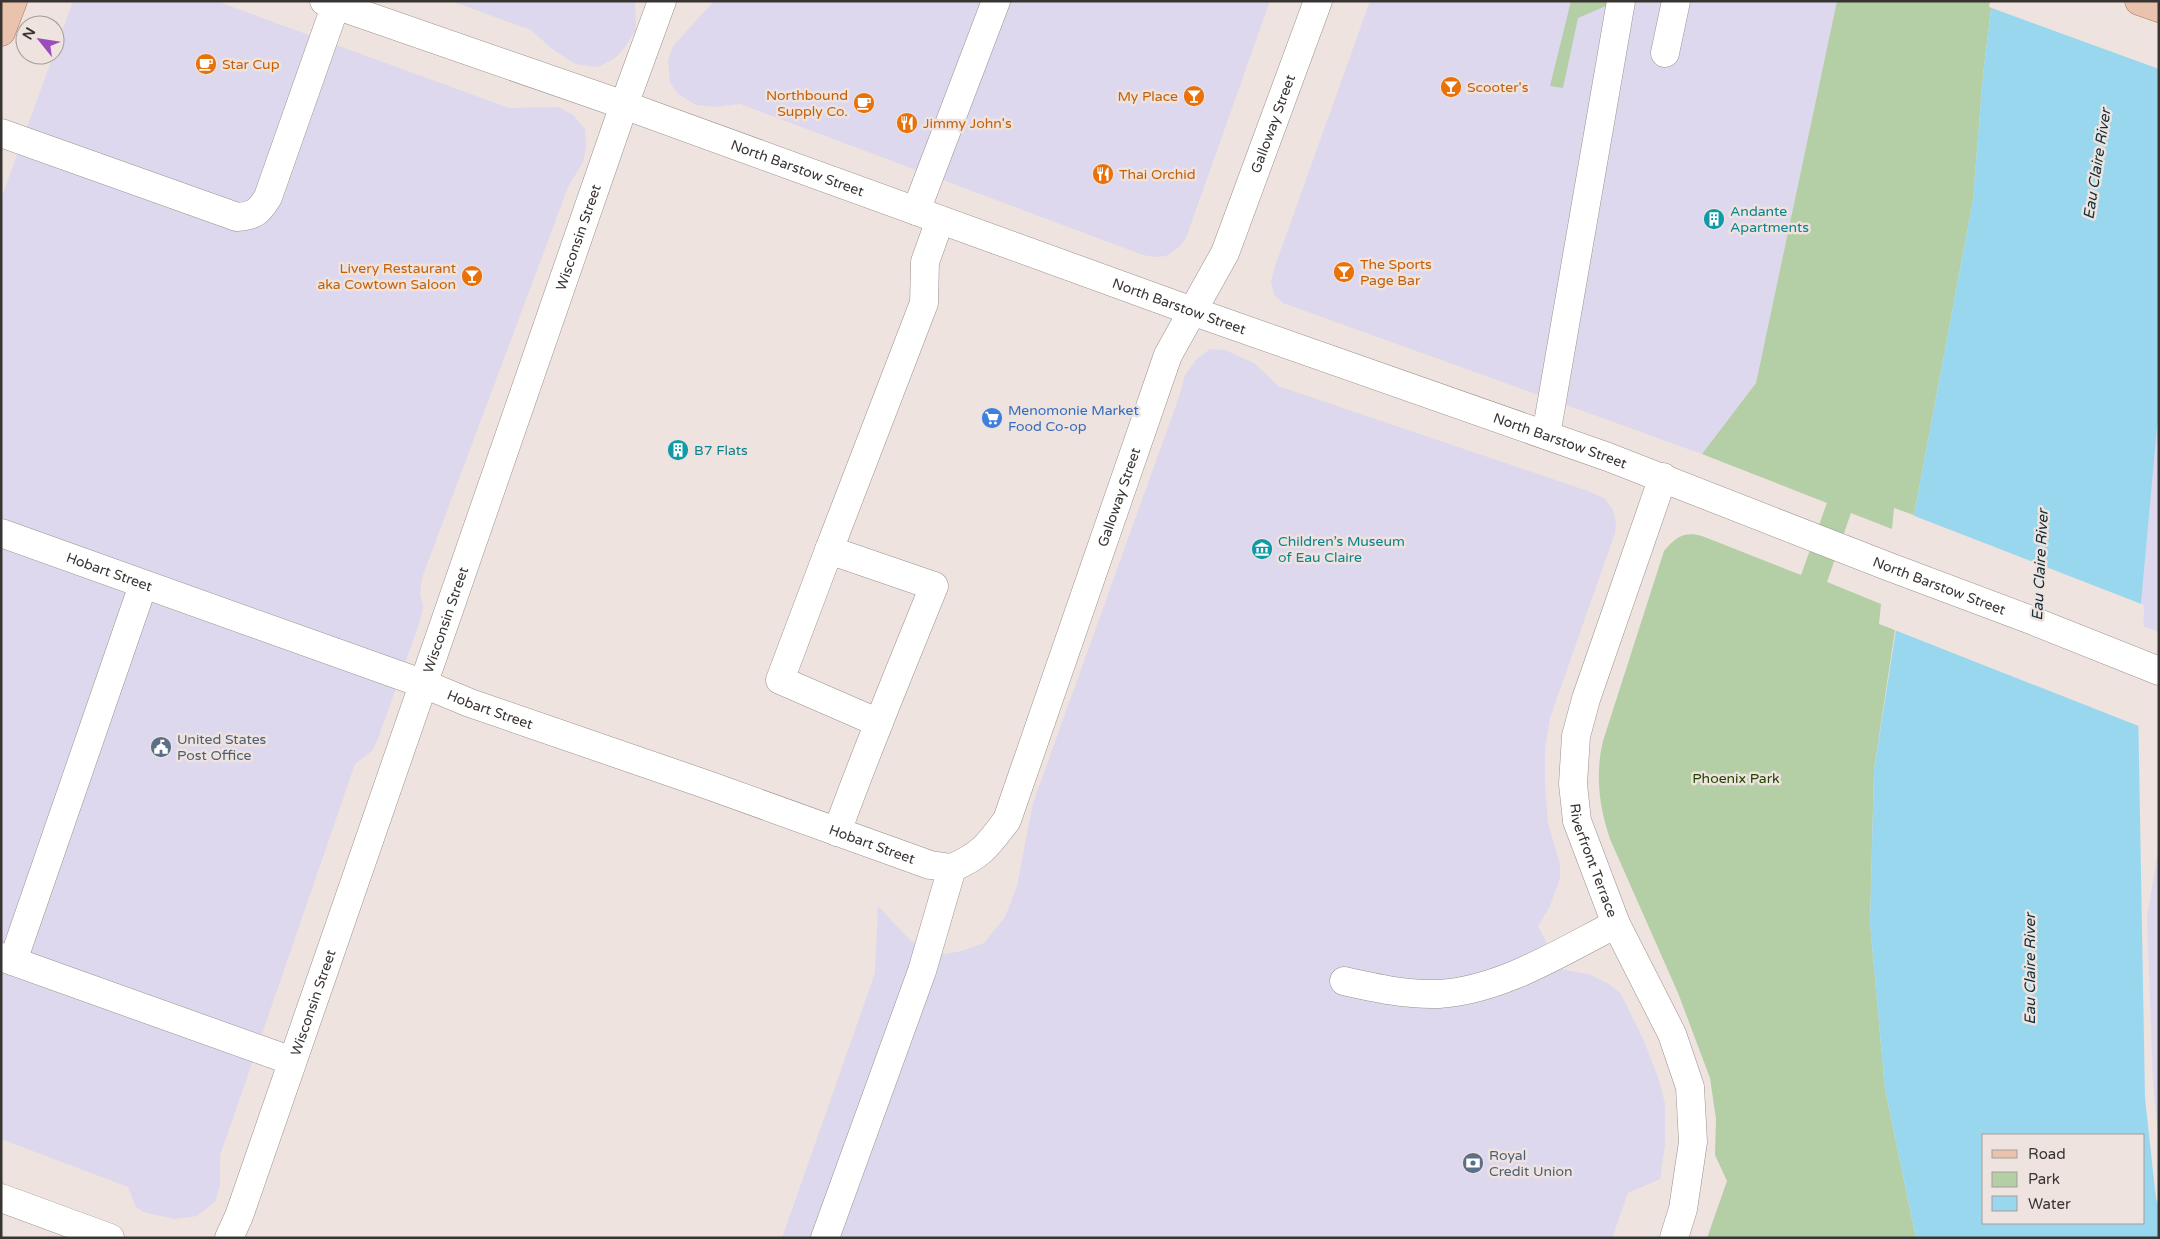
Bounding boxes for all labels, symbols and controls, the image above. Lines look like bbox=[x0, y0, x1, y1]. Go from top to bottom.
north arrow bbox=[15, 15, 65, 65]
text: N bbox=[19, 25, 39, 43]
cafe icon: Star Cup bbox=[194, 52, 218, 76]
place label: Star Cup bbox=[222, 56, 280, 73]
street label: Galloway Street bbox=[1247, 72, 1299, 176]
bar icon: Scooter's bbox=[1439, 75, 1463, 99]
place label: Scooter's bbox=[1467, 79, 1529, 96]
bar icon: My Place bbox=[1182, 84, 1206, 108]
place label: Northbound Supply Co. bbox=[766, 87, 848, 120]
place label: My Place bbox=[1117, 88, 1178, 105]
cafe icon: Northbound Supply Co. bbox=[852, 91, 876, 115]
water label: Eau Claire River bbox=[2079, 105, 2115, 221]
restaurant icon: Jimmy John's bbox=[895, 111, 919, 135]
place label: Jimmy John's bbox=[923, 115, 1012, 132]
street label: North Barstow Street bbox=[728, 136, 867, 201]
restaurant icon: Thai Orchid bbox=[1091, 162, 1115, 186]
place label: Thai Orchid bbox=[1119, 166, 1196, 183]
street label: Wisconsin Street bbox=[552, 182, 605, 293]
place label: Andante Apartments bbox=[1730, 203, 1809, 236]
building icon: Andante Apartments bbox=[1702, 207, 1726, 231]
place label: The Sports Page Bar bbox=[1360, 256, 1432, 289]
place label: Livery Restaurant aka Cowtown Saloon bbox=[317, 260, 457, 293]
bar icon: The Sports Page Bar bbox=[1332, 260, 1356, 284]
bar icon: Livery Restaurant aka Cowtown Saloon bbox=[460, 264, 484, 288]
street label: North Barstow Street bbox=[1110, 275, 1249, 338]
place label: Menomonie Market Food Co-op bbox=[1008, 402, 1139, 435]
supermarket icon: Menomonie Market Food Co-op bbox=[980, 406, 1004, 430]
street label: North Barstow Street bbox=[1491, 409, 1630, 473]
building icon: B7 Flats bbox=[666, 438, 690, 462]
place label: B7 Flats bbox=[694, 442, 748, 459]
street label: Galloway Street bbox=[1094, 445, 1145, 549]
water label: Eau Claire River bbox=[2028, 507, 2052, 621]
place label: Children’s Museum of Eau Claire bbox=[1278, 533, 1405, 566]
museum icon: Children’s Museum of Eau Claire bbox=[1250, 537, 1274, 561]
street label: Hobart Street bbox=[64, 549, 155, 595]
street label: North Barstow Street bbox=[1870, 553, 2009, 619]
street label: Wisconsin Street bbox=[420, 564, 472, 675]
street label: Hobart Street bbox=[444, 686, 536, 733]
place label: United States Post Office bbox=[177, 731, 267, 764]
public building icon: United States Post Office bbox=[149, 735, 173, 759]
park label: Phoenix Park bbox=[1692, 770, 1780, 787]
street label: Riverfront Terrace bbox=[1566, 803, 1621, 920]
street label: Hobart Street bbox=[827, 821, 918, 868]
water label: Eau Claire River bbox=[2021, 911, 2039, 1025]
street label: Wisconsin Street bbox=[287, 947, 340, 1058]
legend bbox=[1982, 1134, 2145, 1224]
text: Road bbox=[2028, 1145, 2066, 1163]
place label: Royal Credit Union bbox=[1489, 1147, 1572, 1180]
bank icon: Royal Credit Union bbox=[1461, 1151, 1485, 1175]
text: Park bbox=[2028, 1170, 2060, 1188]
text: Water bbox=[2028, 1195, 2071, 1213]

